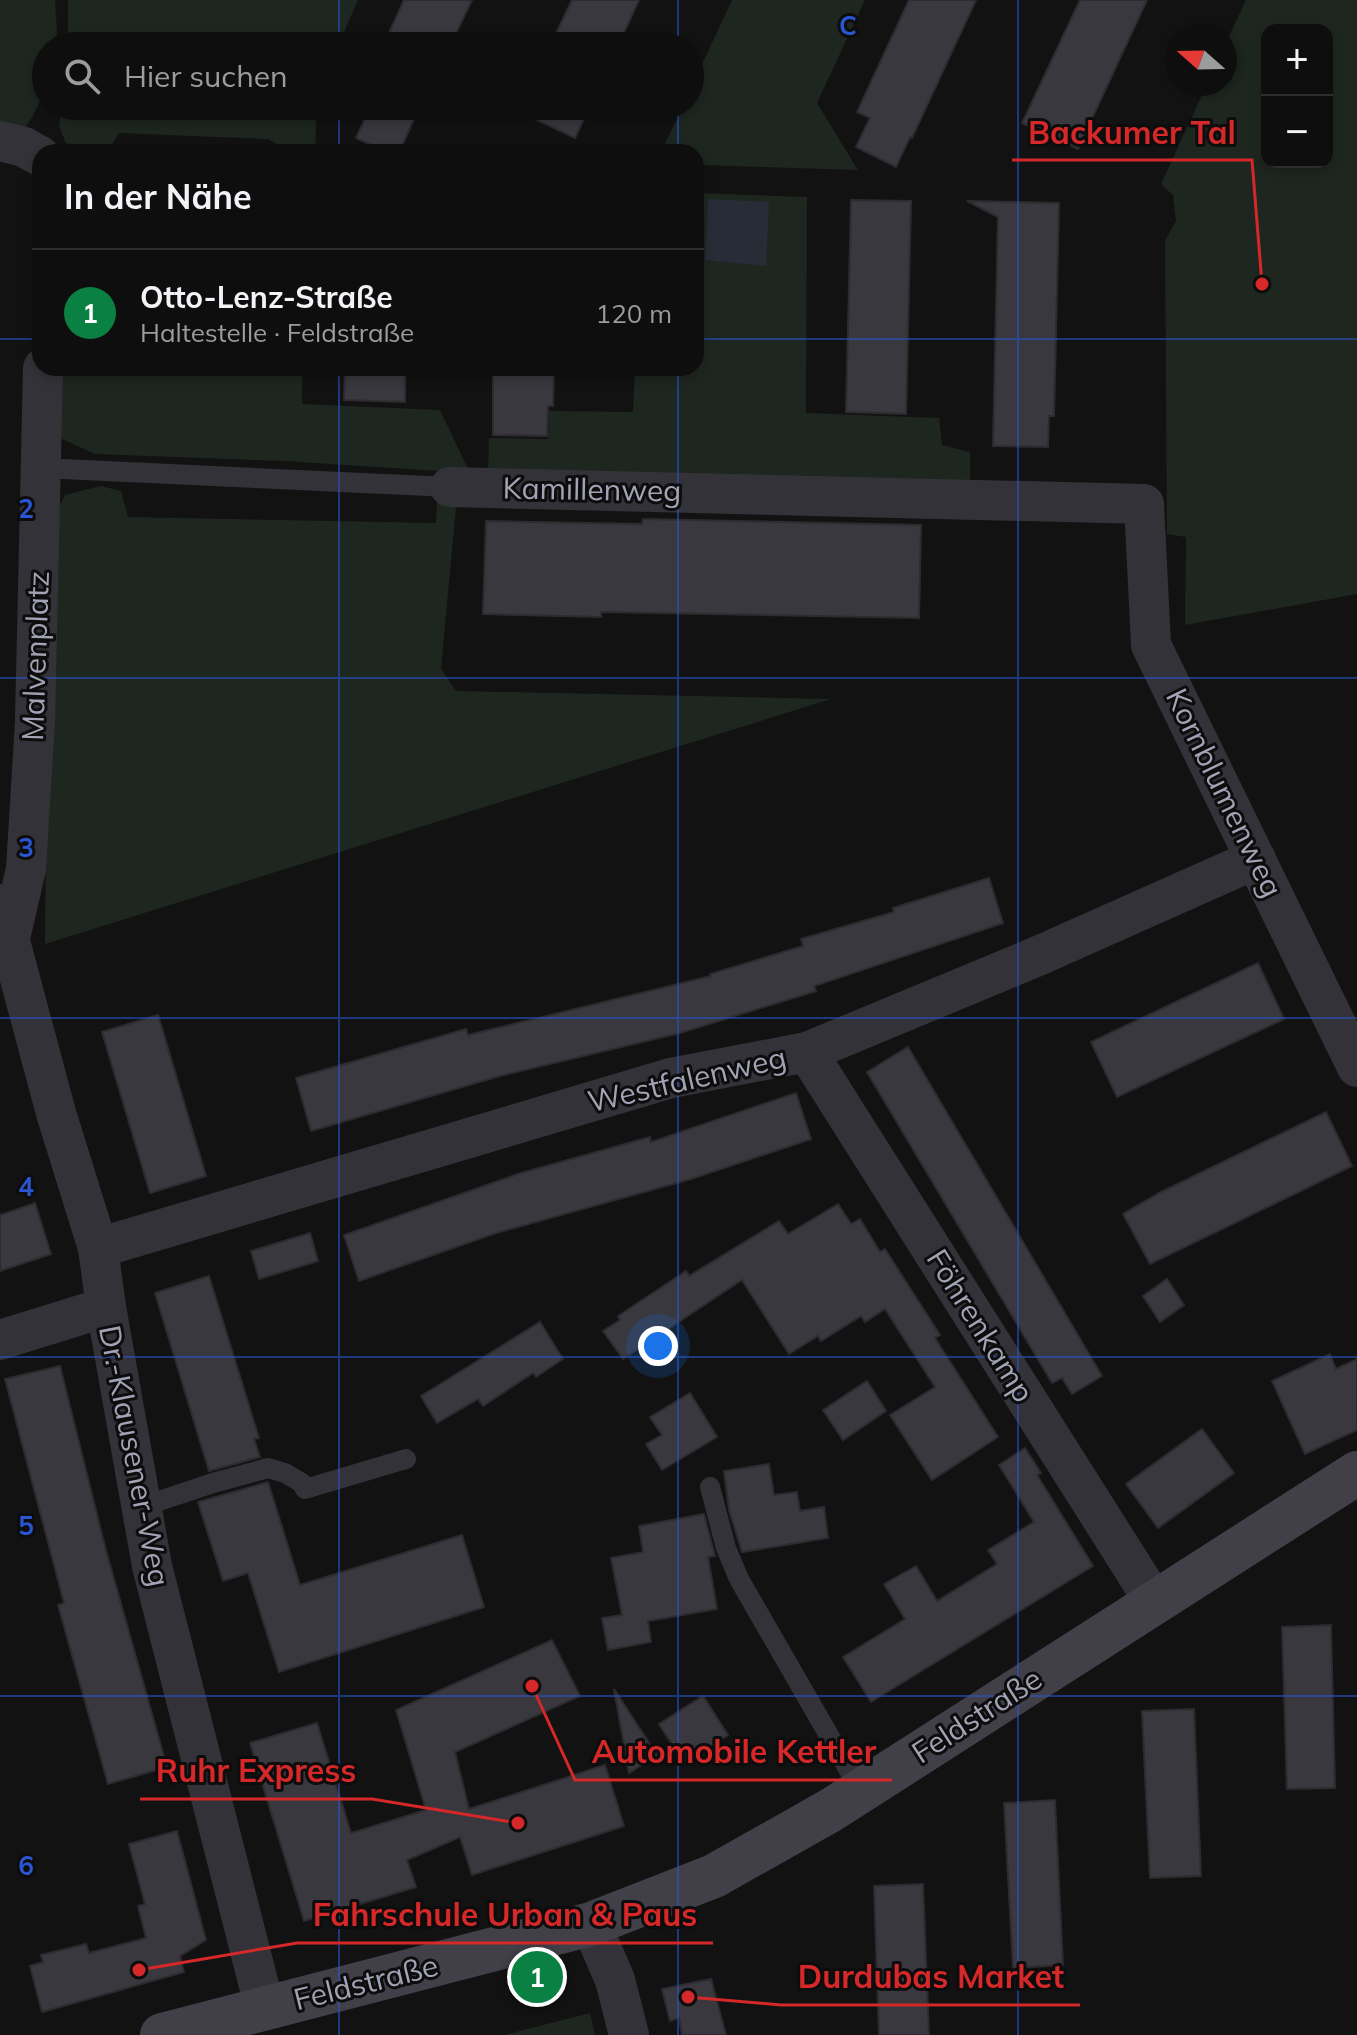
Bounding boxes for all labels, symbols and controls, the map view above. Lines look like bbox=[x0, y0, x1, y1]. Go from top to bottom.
text: C bbox=[839, 9, 857, 42]
north arrow bbox=[1165, 24, 1237, 96]
map controls bbox=[1261, 24, 1333, 168]
button: + bbox=[1261, 24, 1333, 96]
search box bbox=[32, 32, 704, 120]
icon: search bbox=[60, 54, 104, 98]
text: Hier suchen bbox=[124, 57, 288, 95]
button: − bbox=[1261, 96, 1333, 168]
callout: Backumer Tal bbox=[1012, 104, 1252, 160]
text: Backumer Tal bbox=[1028, 112, 1236, 152]
text: In der Nähe bbox=[64, 175, 252, 218]
text: Otto-Lenz-Straße bbox=[140, 278, 393, 316]
text: 1 bbox=[82, 297, 98, 330]
text: 120 m bbox=[596, 297, 672, 330]
text: Haltestelle · Feldstraße bbox=[140, 316, 414, 349]
street label: Kamillenweg bbox=[502, 468, 682, 510]
text: 2 bbox=[18, 492, 34, 525]
street label: Malvenplatz bbox=[13, 570, 57, 741]
street label: Kornblumenweg bbox=[1158, 682, 1292, 903]
text: 3 bbox=[18, 831, 34, 864]
street label: Westfalenweg bbox=[584, 1038, 790, 1120]
text: 4 bbox=[18, 1170, 34, 1203]
street label: Föhrenkamp bbox=[919, 1242, 1043, 1409]
street label: Dr.-Klausener-Weg bbox=[91, 1322, 179, 1590]
your location bbox=[638, 1326, 678, 1366]
text: 5 bbox=[18, 1509, 34, 1542]
street label: Feldstraße bbox=[904, 1659, 1048, 1771]
callout: Automobile Kettler bbox=[575, 1724, 892, 1780]
text: Automobile Kettler bbox=[592, 1731, 877, 1771]
callout: Ruhr Express bbox=[140, 1743, 372, 1799]
text: Ruhr Express bbox=[156, 1750, 356, 1790]
text: 6 bbox=[18, 1849, 34, 1882]
callout: Fahrschule Urban & Paus bbox=[297, 1887, 713, 1943]
text: Fahrschule Urban & Paus bbox=[313, 1894, 697, 1934]
street label: Feldstraße bbox=[290, 1946, 442, 2018]
pin: 1 bbox=[511, 1947, 563, 2007]
callout: Durdubas Market bbox=[781, 1949, 1080, 2005]
text: Durdubas Market bbox=[798, 1956, 1064, 1996]

